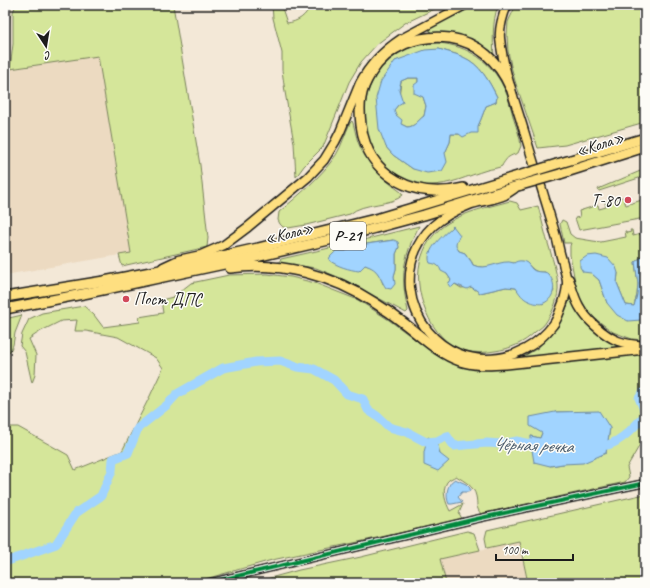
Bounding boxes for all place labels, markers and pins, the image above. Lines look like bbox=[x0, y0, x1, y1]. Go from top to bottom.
place label: Т-80 bbox=[591, 190, 621, 211]
marker: Т-80 bbox=[623, 195, 633, 205]
place label: Пост ДПС bbox=[134, 289, 203, 310]
marker: Пост ДПС bbox=[121, 294, 131, 304]

